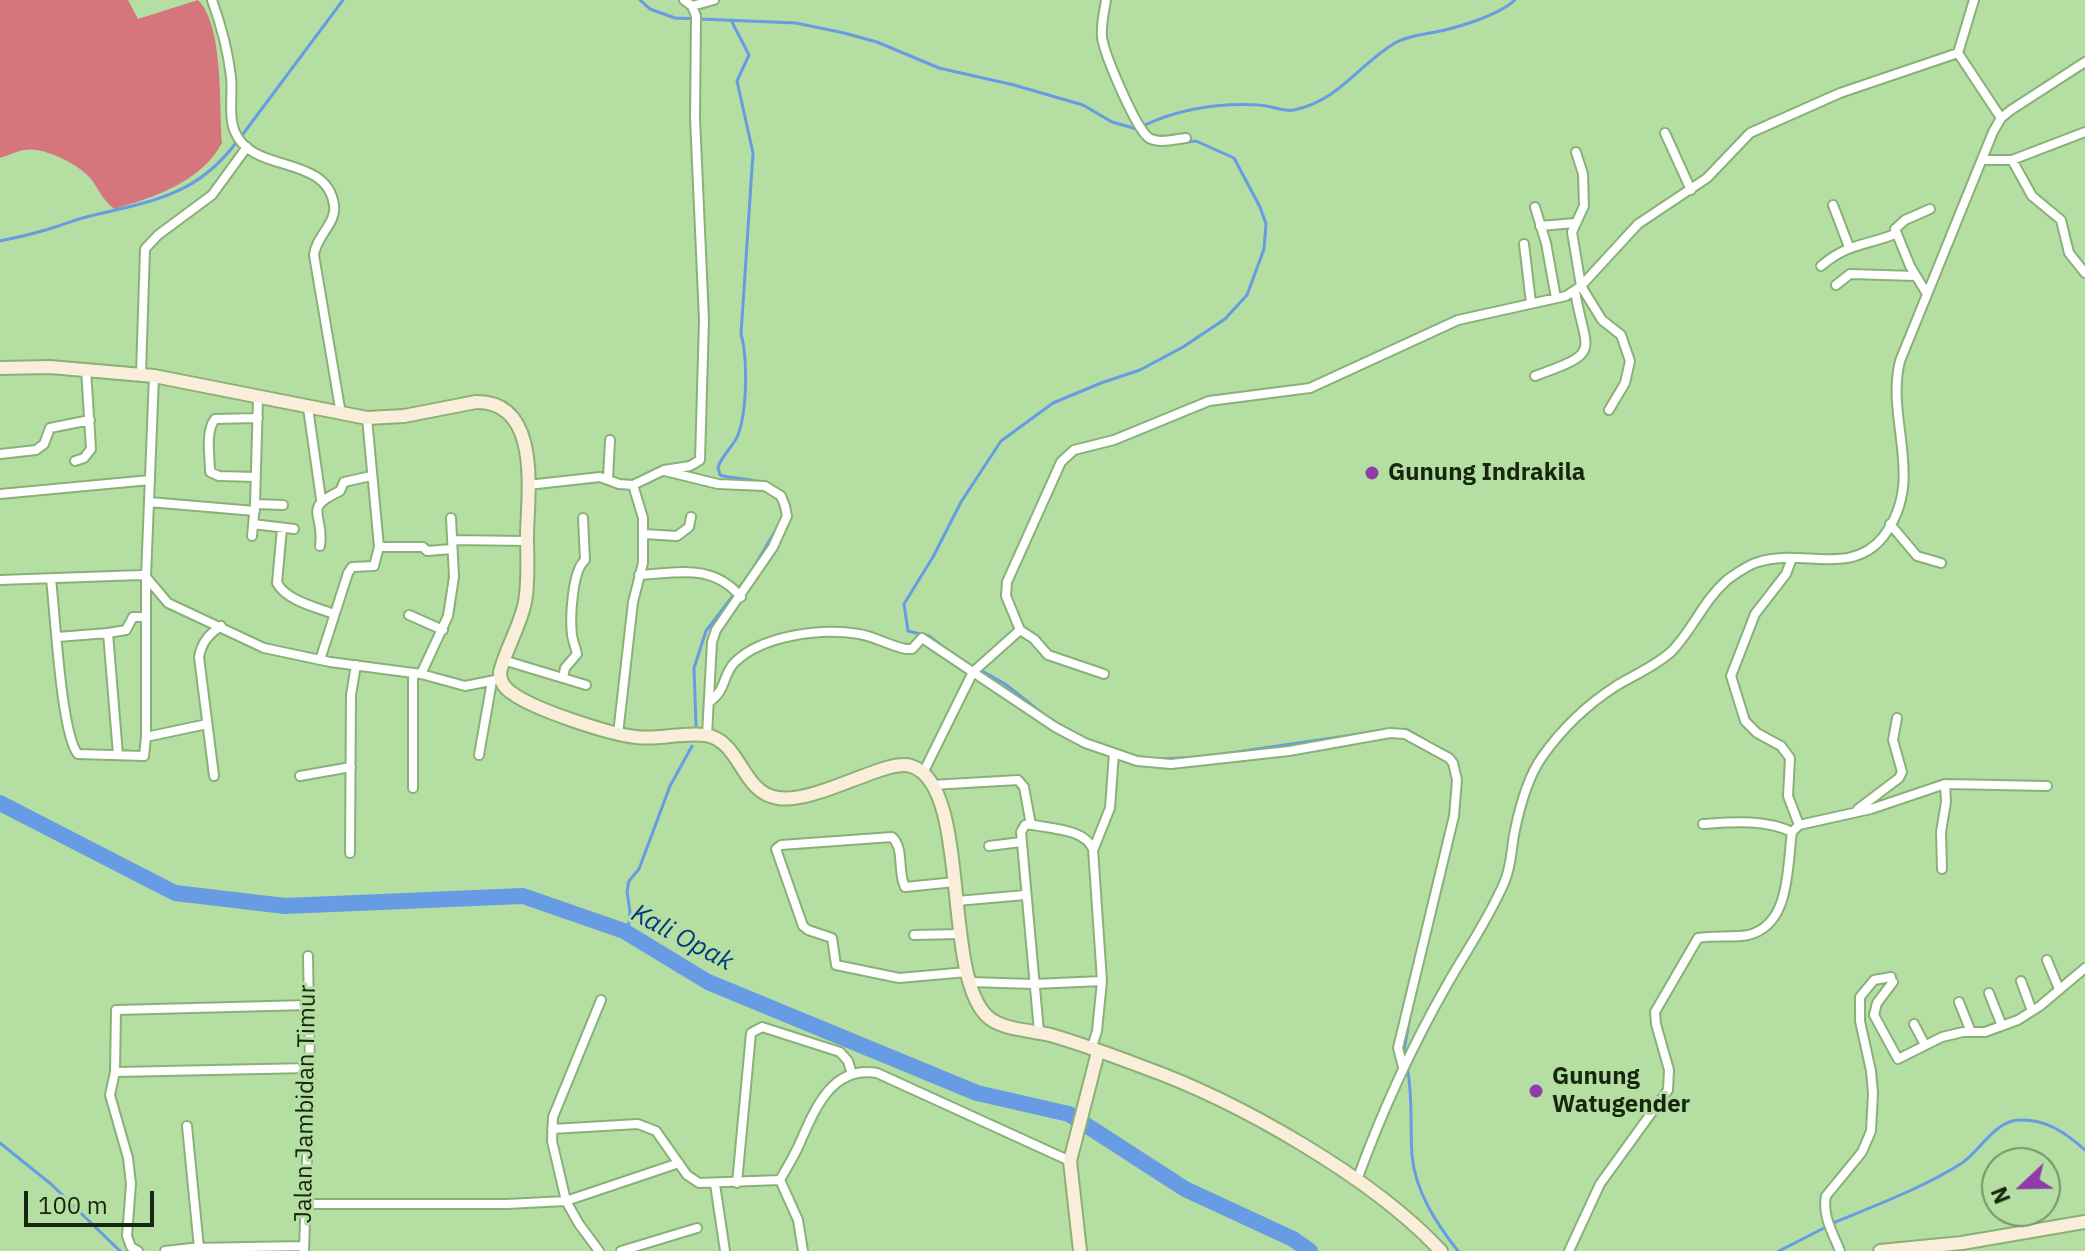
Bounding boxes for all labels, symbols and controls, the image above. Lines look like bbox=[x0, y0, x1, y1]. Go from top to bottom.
place label: Gunung Indrakila bbox=[1388, 459, 1585, 487]
marker: Gunung Indrakila bbox=[1363, 464, 1381, 482]
water label: Kali Opak bbox=[626, 898, 738, 978]
street label: Jalan Jambidan Timur bbox=[290, 984, 322, 1224]
place label: Gunung Watugender bbox=[1552, 1063, 1690, 1119]
marker: Gunung Watugender bbox=[1527, 1082, 1545, 1100]
north arrow bbox=[1981, 1147, 2061, 1227]
scale bar bbox=[28, 1175, 158, 1225]
text: N bbox=[1984, 1183, 2017, 1208]
text: 100 m bbox=[38, 1189, 108, 1221]

